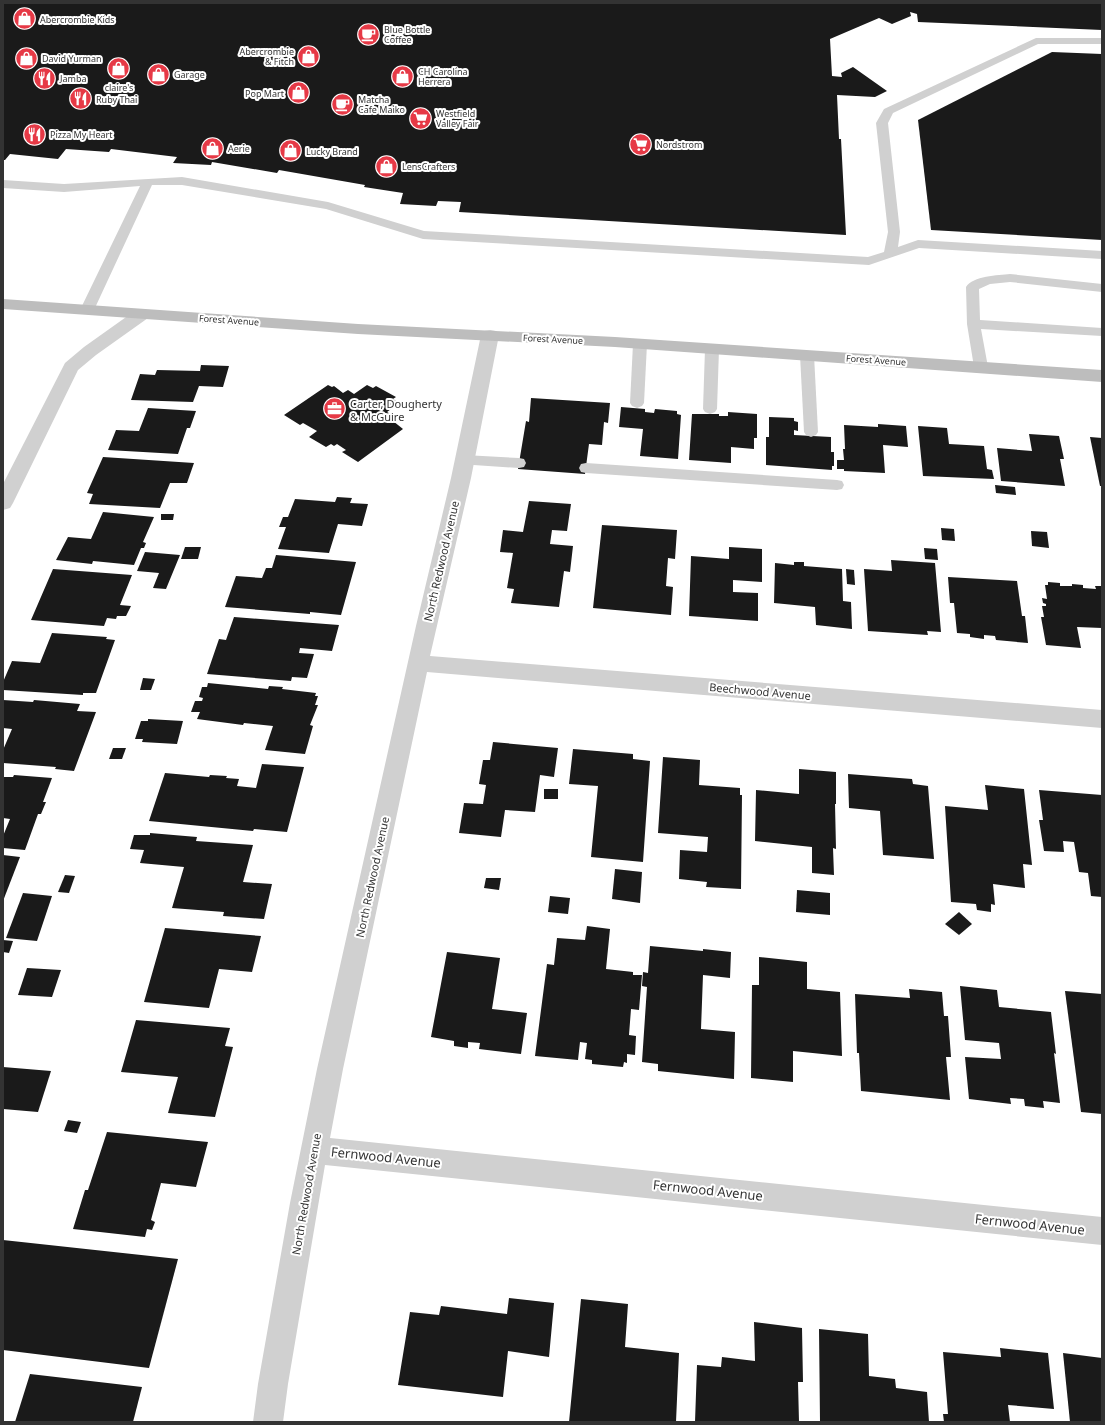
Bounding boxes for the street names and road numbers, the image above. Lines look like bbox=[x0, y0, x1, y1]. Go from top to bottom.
street label: Forest Avenue bbox=[199, 311, 259, 329]
street label: Forest Avenue bbox=[523, 331, 583, 347]
street label: Forest Avenue bbox=[846, 351, 906, 369]
street label: North Redwood Avenue bbox=[420, 499, 462, 623]
street label: Beechwood Avenue bbox=[709, 679, 811, 703]
street label: North Redwood Avenue bbox=[352, 815, 392, 939]
street label: North Redwood Avenue bbox=[288, 1132, 324, 1256]
street label: Fernwood Avenue bbox=[330, 1142, 442, 1172]
street label: Fernwood Avenue bbox=[652, 1175, 764, 1205]
street label: Fernwood Avenue bbox=[974, 1209, 1086, 1239]

